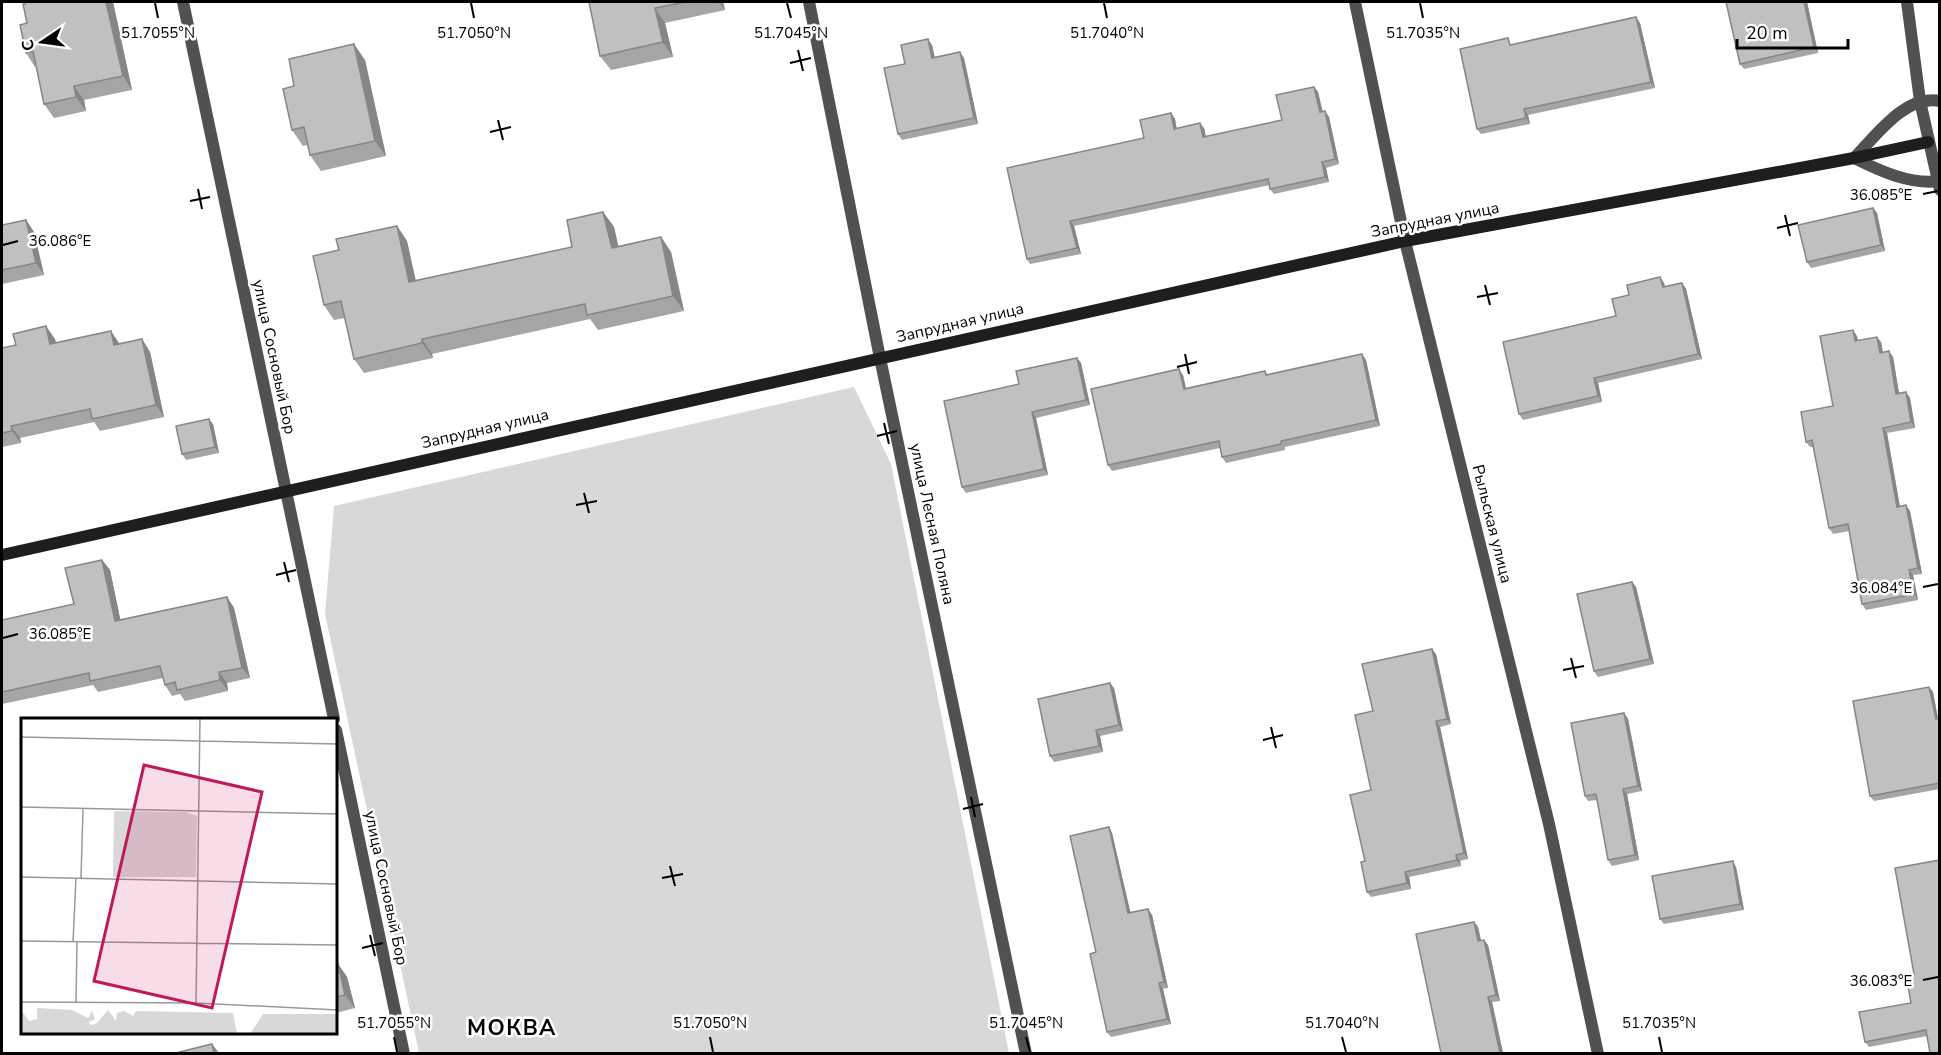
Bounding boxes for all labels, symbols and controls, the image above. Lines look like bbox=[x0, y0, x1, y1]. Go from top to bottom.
north arrow bbox=[12, 12, 72, 72]
scale bar bbox=[1737, 12, 1848, 50]
text: 20 m bbox=[1746, 21, 1788, 45]
text: 51.7055°N bbox=[121, 23, 195, 43]
text: 51.7050°N bbox=[437, 23, 511, 43]
text: 51.7045°N bbox=[754, 23, 828, 43]
text: 51.7040°N bbox=[1070, 23, 1144, 43]
text: 51.7035°N bbox=[1386, 23, 1460, 43]
text: С bbox=[16, 37, 40, 53]
text: 36.085°E bbox=[1850, 185, 1912, 205]
street label: Запрудная улица bbox=[1369, 197, 1501, 243]
text: 36.086°E bbox=[29, 231, 91, 251]
street label: улица Сосновый Бор bbox=[247, 278, 301, 436]
street label: Запрудная улица bbox=[894, 298, 1026, 348]
street label: Запрудная улица bbox=[419, 404, 551, 454]
street label: улица Лесная Поляна bbox=[904, 441, 960, 607]
street label: Рыльская улица bbox=[1467, 462, 1517, 586]
text: 36.084°E bbox=[1850, 578, 1912, 598]
text: 36.085°E bbox=[29, 624, 91, 644]
inset map bbox=[21, 718, 338, 1034]
street label: улица Сосновый Бор bbox=[359, 809, 413, 967]
text: 36.083°E bbox=[1850, 971, 1912, 991]
text: 51.7055°N bbox=[357, 1013, 431, 1033]
district label: МОКВА bbox=[467, 1013, 557, 1043]
text: 51.7050°N bbox=[673, 1013, 747, 1033]
text: 51.7045°N bbox=[989, 1013, 1063, 1033]
text: 51.7040°N bbox=[1305, 1013, 1379, 1033]
text: 51.7035°N bbox=[1622, 1013, 1696, 1033]

